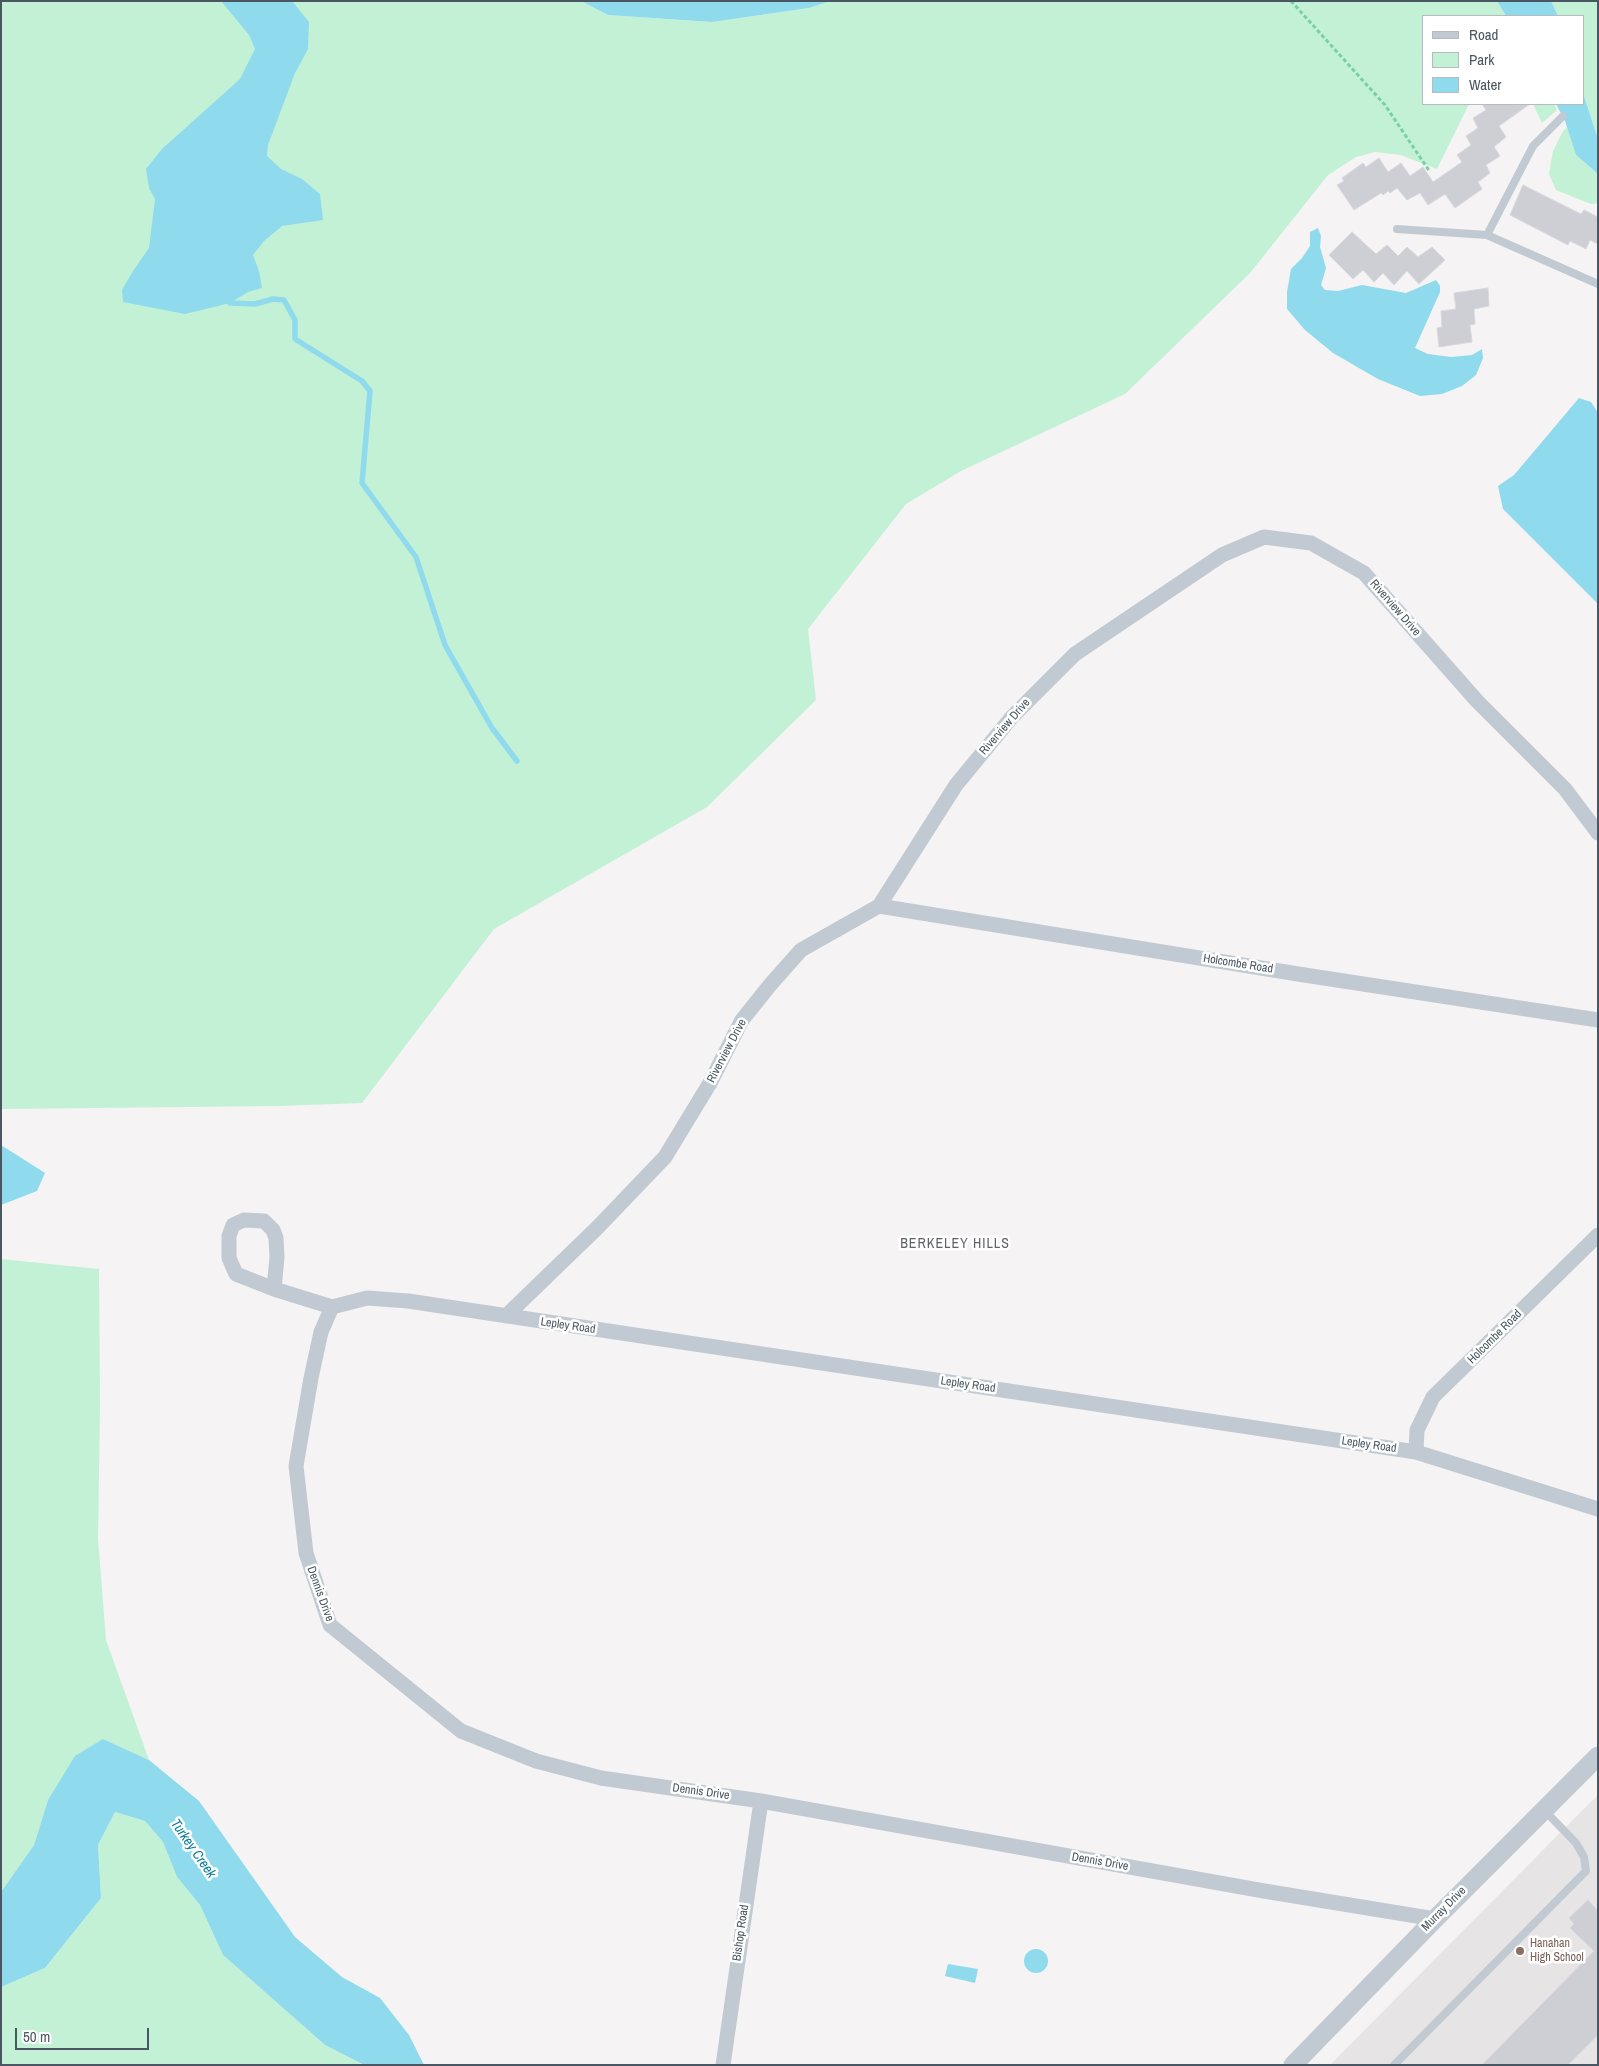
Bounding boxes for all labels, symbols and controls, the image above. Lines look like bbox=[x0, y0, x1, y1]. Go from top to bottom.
legend bbox=[1422, 15, 1584, 105]
text: Road bbox=[1469, 24, 1498, 45]
text: Park bbox=[1469, 49, 1494, 70]
text: Water bbox=[1469, 74, 1501, 95]
street label: Riverview Drive bbox=[1367, 577, 1423, 639]
street label: Riverview Drive bbox=[977, 696, 1033, 758]
street label: Holcombe Road bbox=[1202, 951, 1274, 977]
street label: Riverview Drive bbox=[704, 1017, 750, 1085]
district label: BERKELEY HILLS bbox=[898, 1236, 1012, 1252]
street label: Holcombe Road bbox=[1465, 1307, 1525, 1367]
street label: Lepley Road bbox=[540, 1315, 596, 1337]
street label: Lepley Road bbox=[940, 1374, 996, 1396]
street label: Lepley Road bbox=[1341, 1434, 1397, 1456]
street label: Dennis Drive bbox=[303, 1565, 337, 1623]
street label: Dennis Drive bbox=[672, 1781, 730, 1803]
water label: Turkey Creek bbox=[167, 1816, 219, 1882]
street label: Dennis Drive bbox=[1070, 1850, 1130, 1874]
street label: Murray Drive bbox=[1419, 1884, 1469, 1934]
street label: Bishop Road bbox=[730, 1904, 752, 1962]
place label: Hanahan High School bbox=[1530, 1937, 1584, 1965]
marker: Hanahan High School bbox=[1514, 1945, 1526, 1957]
scale bar bbox=[18, 2018, 151, 2050]
text: 50 m bbox=[23, 2026, 50, 2047]

